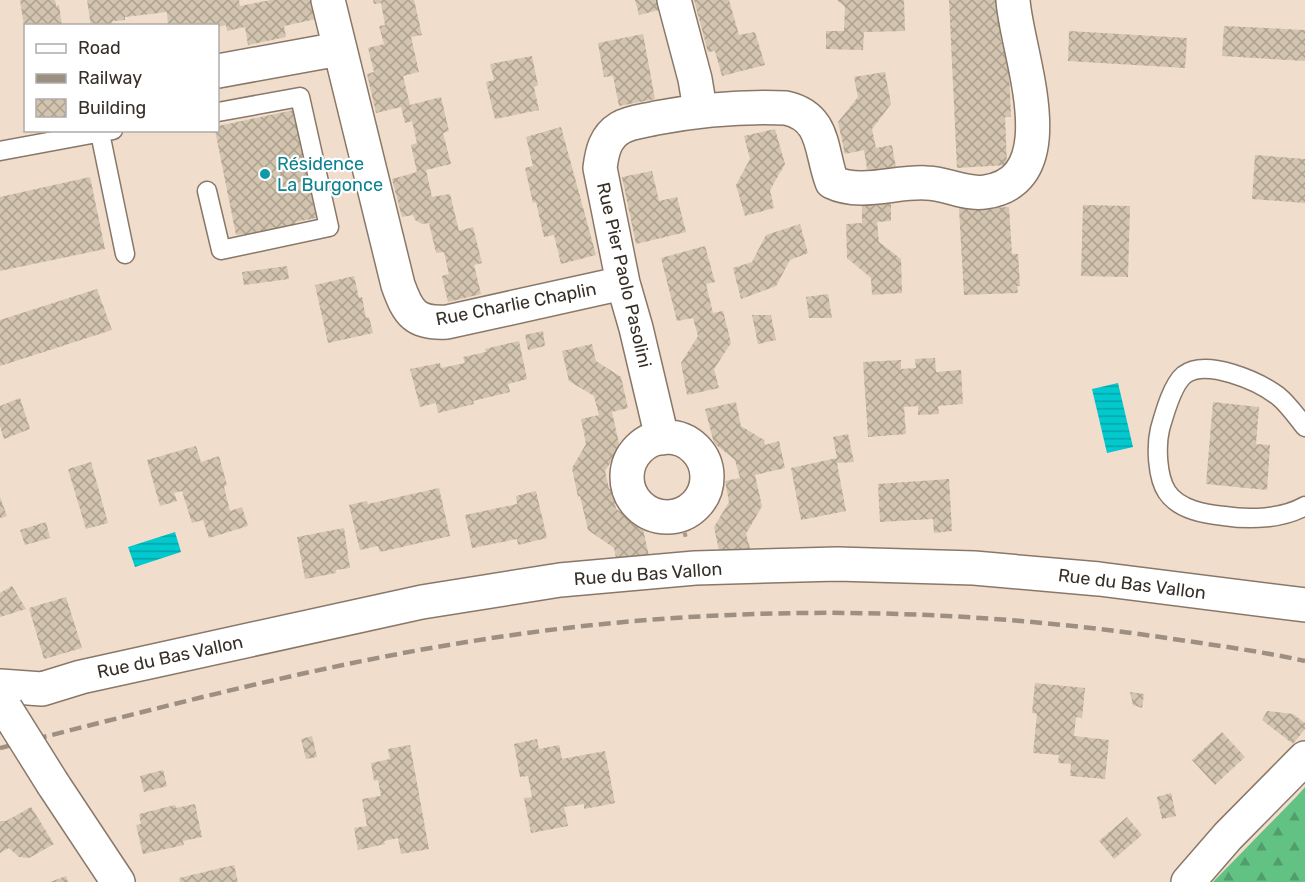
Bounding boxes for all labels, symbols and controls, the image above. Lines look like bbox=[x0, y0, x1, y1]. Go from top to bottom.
legend bbox=[24, 24, 219, 132]
text: Road bbox=[78, 37, 121, 59]
text: Railway bbox=[78, 67, 142, 89]
text: Building bbox=[78, 97, 146, 119]
place label: Résidence La Burgonce bbox=[277, 153, 383, 196]
marker: Résidence La Burgonce bbox=[258, 167, 272, 181]
street label: Rue Pier Paolo Pasolini bbox=[592, 180, 656, 370]
street label: Rue Charlie Chaplin bbox=[434, 278, 598, 330]
street label: Rue du Bas Vallon bbox=[573, 558, 723, 590]
street label: Rue du Bas Vallon bbox=[1057, 564, 1207, 604]
street label: Rue du Bas Vallon bbox=[95, 631, 245, 683]

